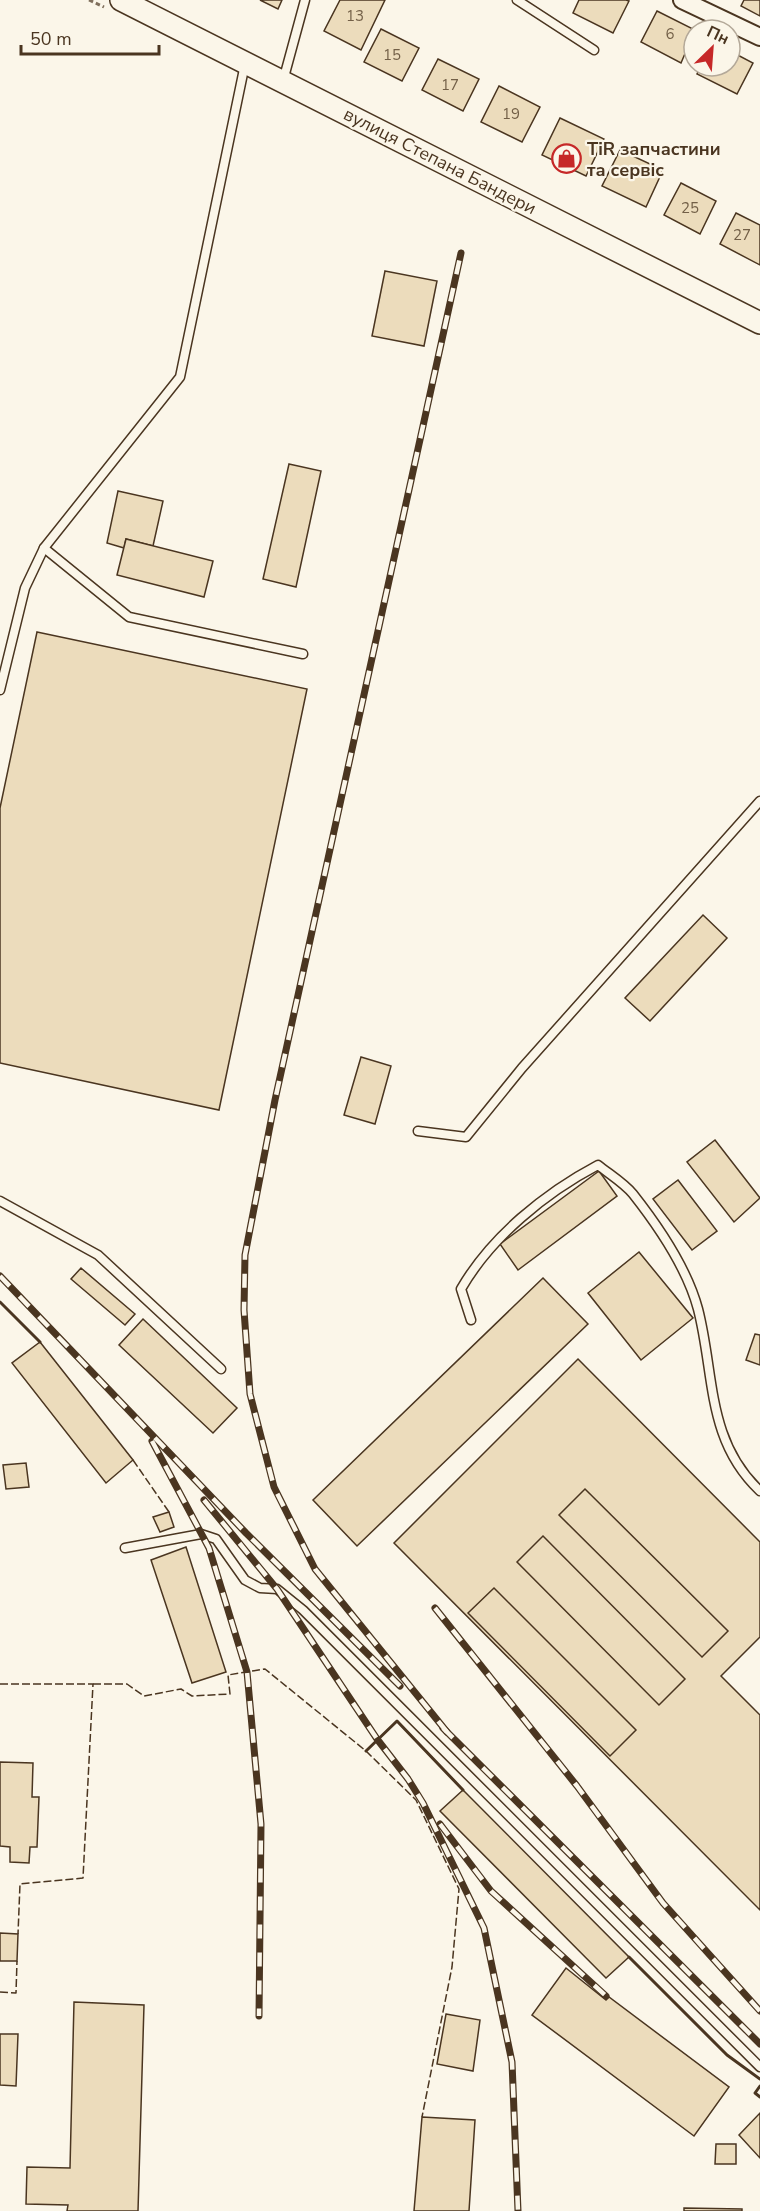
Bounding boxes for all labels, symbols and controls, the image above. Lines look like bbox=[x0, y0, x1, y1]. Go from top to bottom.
house number: 13 bbox=[346, 6, 364, 26]
scale bar bbox=[21, 18, 159, 56]
north arrow bbox=[682, 18, 742, 78]
text: Пн bbox=[703, 21, 733, 50]
house number: 6 bbox=[665, 24, 675, 44]
text: 50 m bbox=[30, 27, 72, 51]
house number: 15 bbox=[383, 45, 401, 65]
house number: 17 bbox=[441, 75, 459, 95]
street label: вулиця Степана Бандери bbox=[339, 102, 541, 220]
house number: 19 bbox=[502, 104, 520, 124]
place label: TiR запчастини та сервіс bbox=[587, 137, 721, 182]
shop icon: TiR запчастини та сервіс bbox=[550, 143, 582, 175]
house number: 25 bbox=[681, 198, 699, 218]
house number: 27 bbox=[733, 225, 751, 245]

